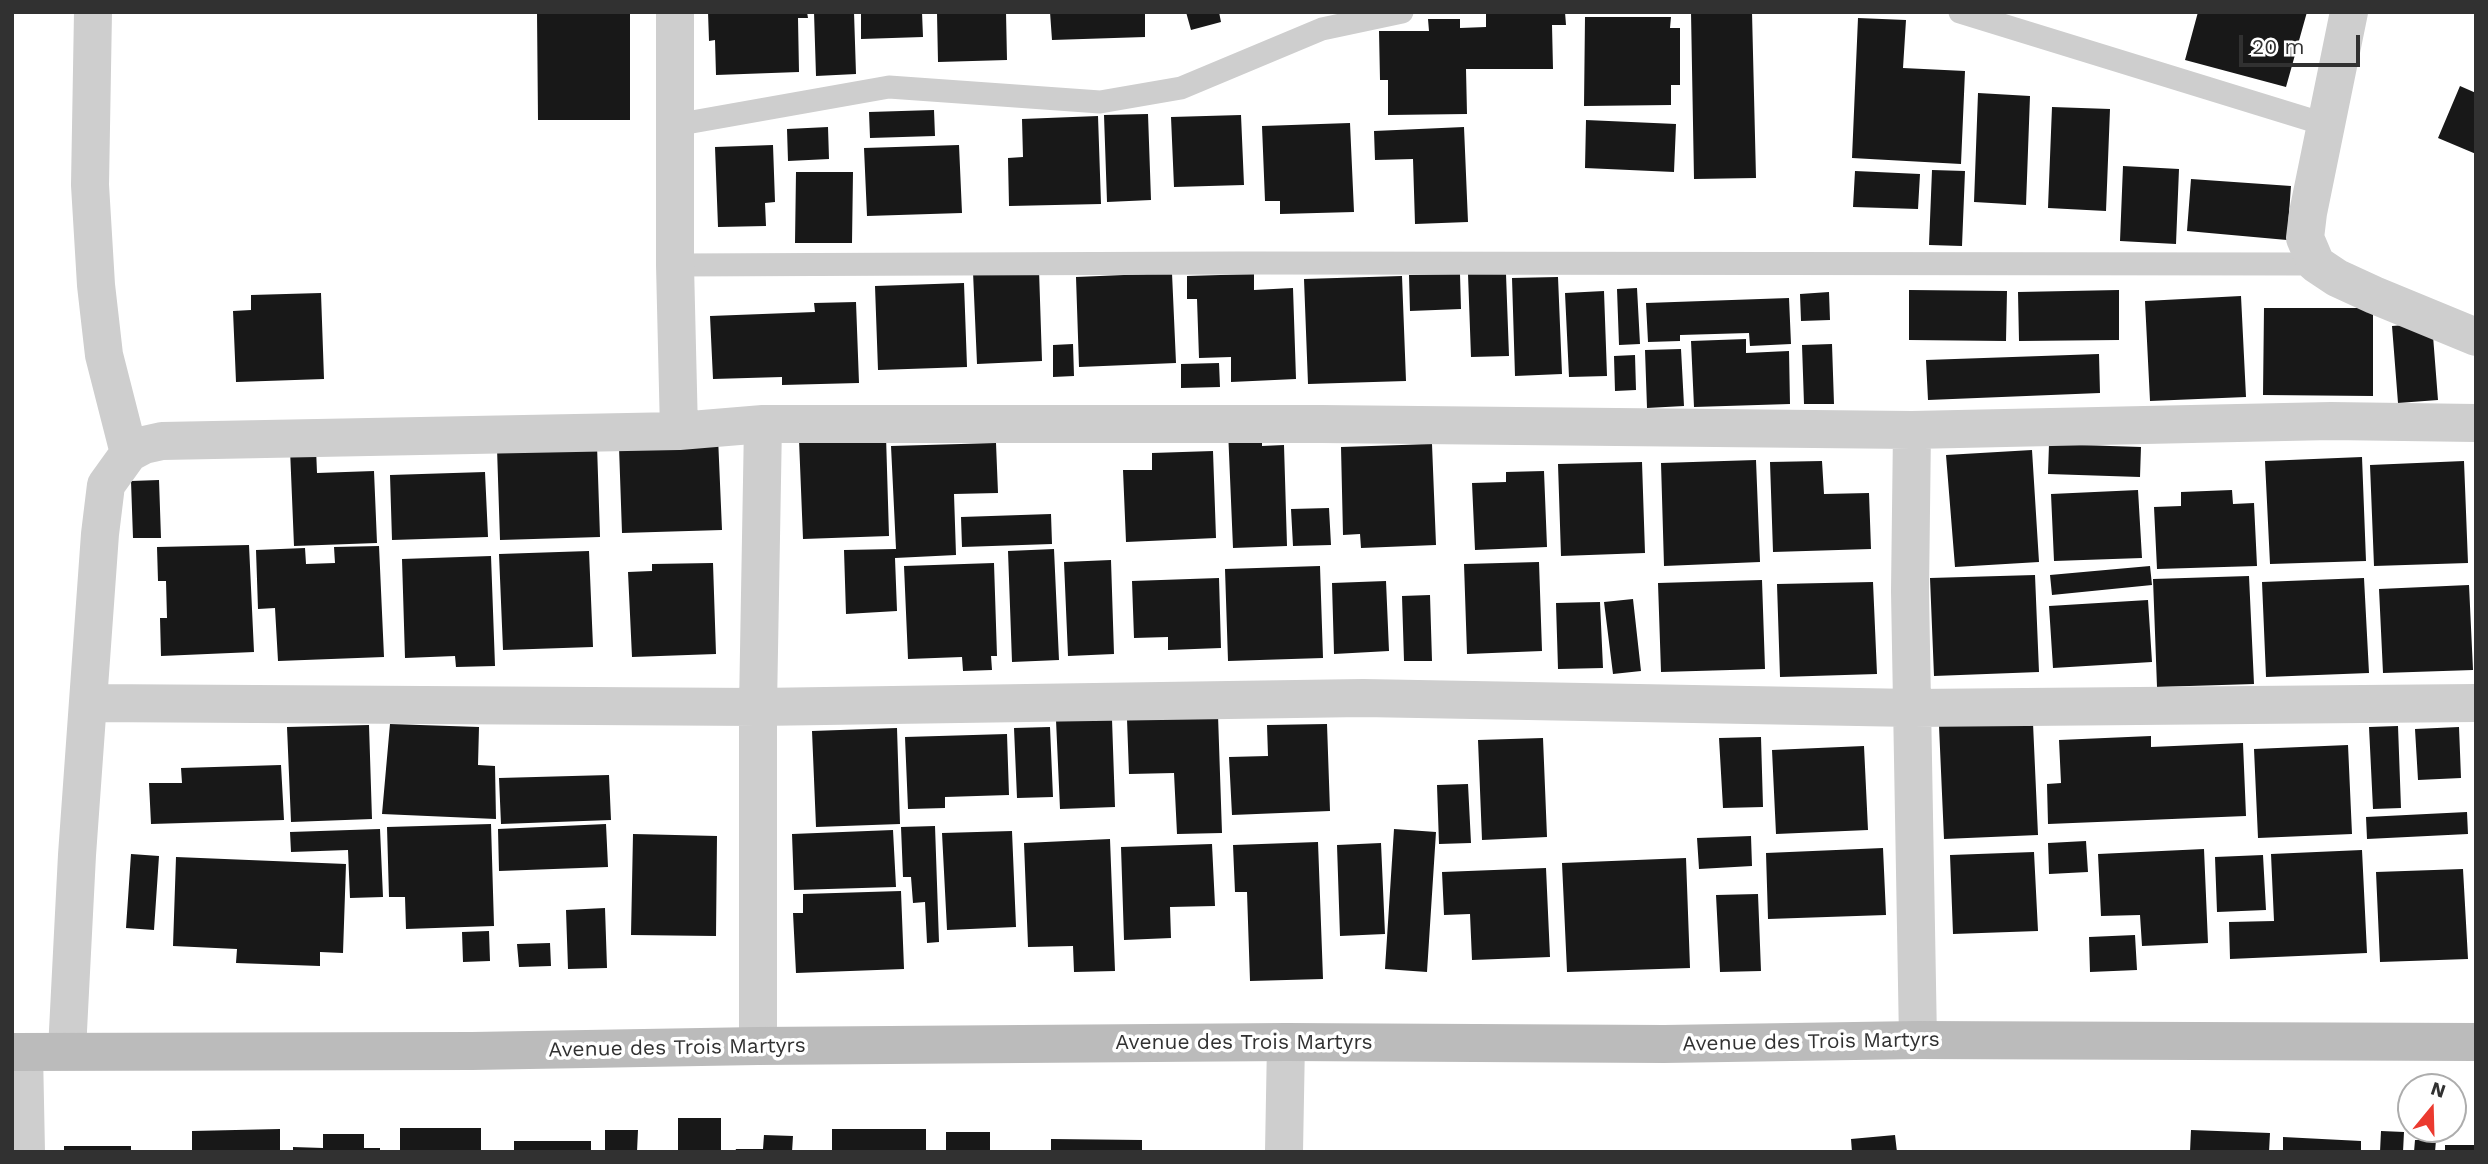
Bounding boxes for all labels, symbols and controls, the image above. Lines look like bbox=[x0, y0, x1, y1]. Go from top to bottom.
scale bar bbox=[2243, 21, 2364, 65]
text: 20 m bbox=[2252, 34, 2304, 59]
street label: Avenue des Trois Martyrs bbox=[1682, 1027, 1940, 1057]
street label: Avenue des Trois Martyrs bbox=[1115, 1030, 1373, 1056]
street label: Avenue des Trois Martyrs bbox=[548, 1033, 806, 1063]
north arrow bbox=[2397, 1073, 2467, 1143]
text: N bbox=[2428, 1076, 2449, 1103]

